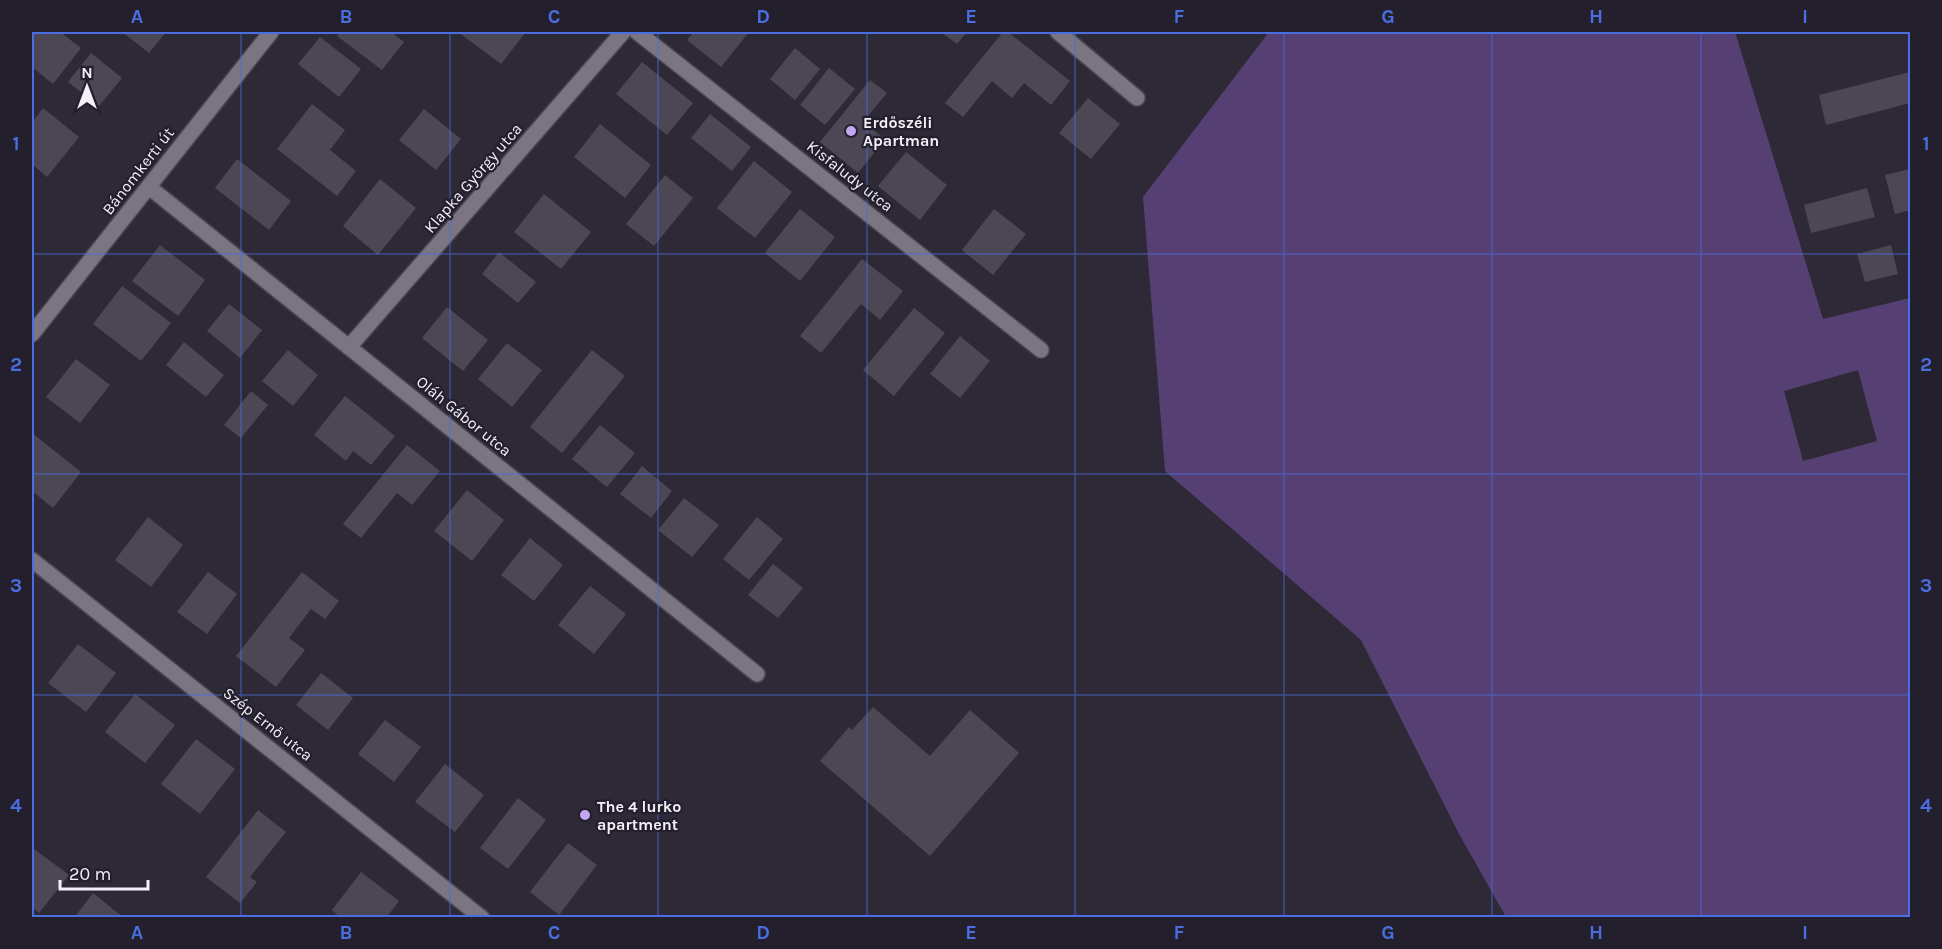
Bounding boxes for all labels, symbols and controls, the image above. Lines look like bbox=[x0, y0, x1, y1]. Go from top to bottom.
text: A bbox=[131, 5, 144, 28]
text: B bbox=[340, 5, 352, 28]
text: C bbox=[548, 5, 560, 28]
text: D bbox=[756, 5, 770, 28]
text: E bbox=[965, 5, 977, 28]
text: F bbox=[1174, 5, 1185, 28]
text: G bbox=[1381, 5, 1395, 28]
text: H bbox=[1589, 5, 1603, 28]
text: I bbox=[1802, 5, 1808, 28]
north arrow bbox=[57, 57, 117, 117]
text: N bbox=[81, 63, 93, 82]
place label: Erdőszéli Apartman bbox=[863, 113, 939, 150]
street label: Klapka György utca bbox=[420, 119, 526, 237]
street label: Bánomkerti út bbox=[98, 124, 178, 218]
marker: Erdőszéli Apartman bbox=[844, 124, 858, 138]
text: 1 bbox=[12, 132, 20, 155]
text: 1 bbox=[1922, 132, 1930, 155]
street label: Kisfaludy utca bbox=[803, 136, 897, 216]
text: 2 bbox=[10, 353, 22, 376]
text: 2 bbox=[1920, 353, 1932, 376]
street label: Oláh Gábor utca bbox=[413, 372, 515, 460]
text: 3 bbox=[10, 574, 22, 597]
text: 3 bbox=[1920, 574, 1932, 597]
street label: Szép Ernő utca bbox=[219, 683, 317, 765]
text: 4 bbox=[10, 794, 22, 817]
text: 4 bbox=[1920, 794, 1932, 817]
place label: The 4 lurko apartment bbox=[597, 797, 681, 834]
marker: The 4 lurko apartment bbox=[578, 808, 592, 822]
scale bar bbox=[60, 853, 148, 891]
text: 20 m bbox=[69, 863, 111, 885]
text: A bbox=[131, 921, 144, 944]
text: B bbox=[340, 921, 352, 944]
text: C bbox=[548, 921, 560, 944]
text: D bbox=[756, 921, 770, 944]
text: E bbox=[965, 921, 977, 944]
text: F bbox=[1174, 921, 1185, 944]
text: G bbox=[1381, 921, 1395, 944]
text: H bbox=[1589, 921, 1603, 944]
text: I bbox=[1802, 921, 1808, 944]

